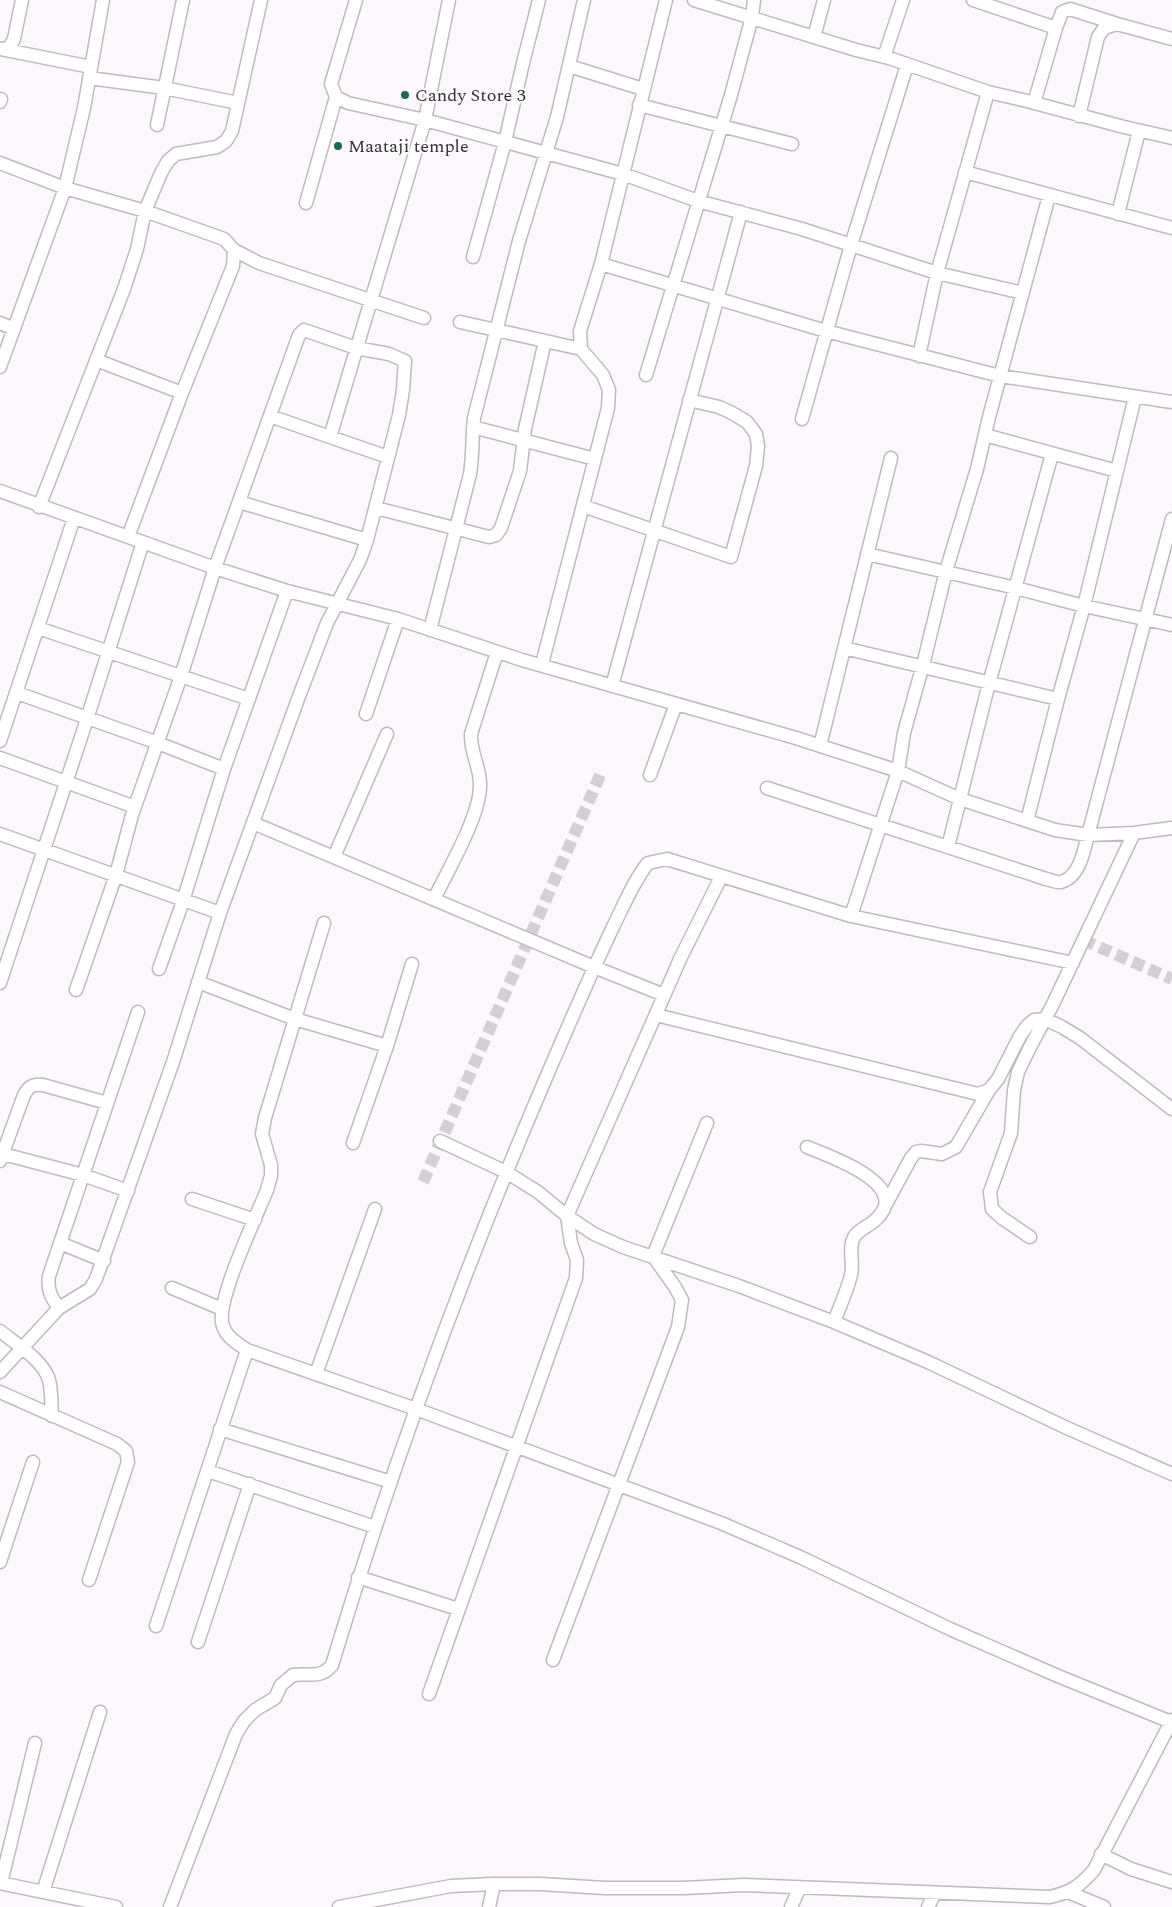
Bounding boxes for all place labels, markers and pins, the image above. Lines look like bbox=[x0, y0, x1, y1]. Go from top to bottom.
place label: Candy Store 3 bbox=[415, 82, 526, 109]
marker: Candy Store 3 bbox=[399, 89, 411, 101]
place label: Maataji temple bbox=[348, 133, 469, 160]
marker: Maataji temple bbox=[332, 140, 344, 152]

